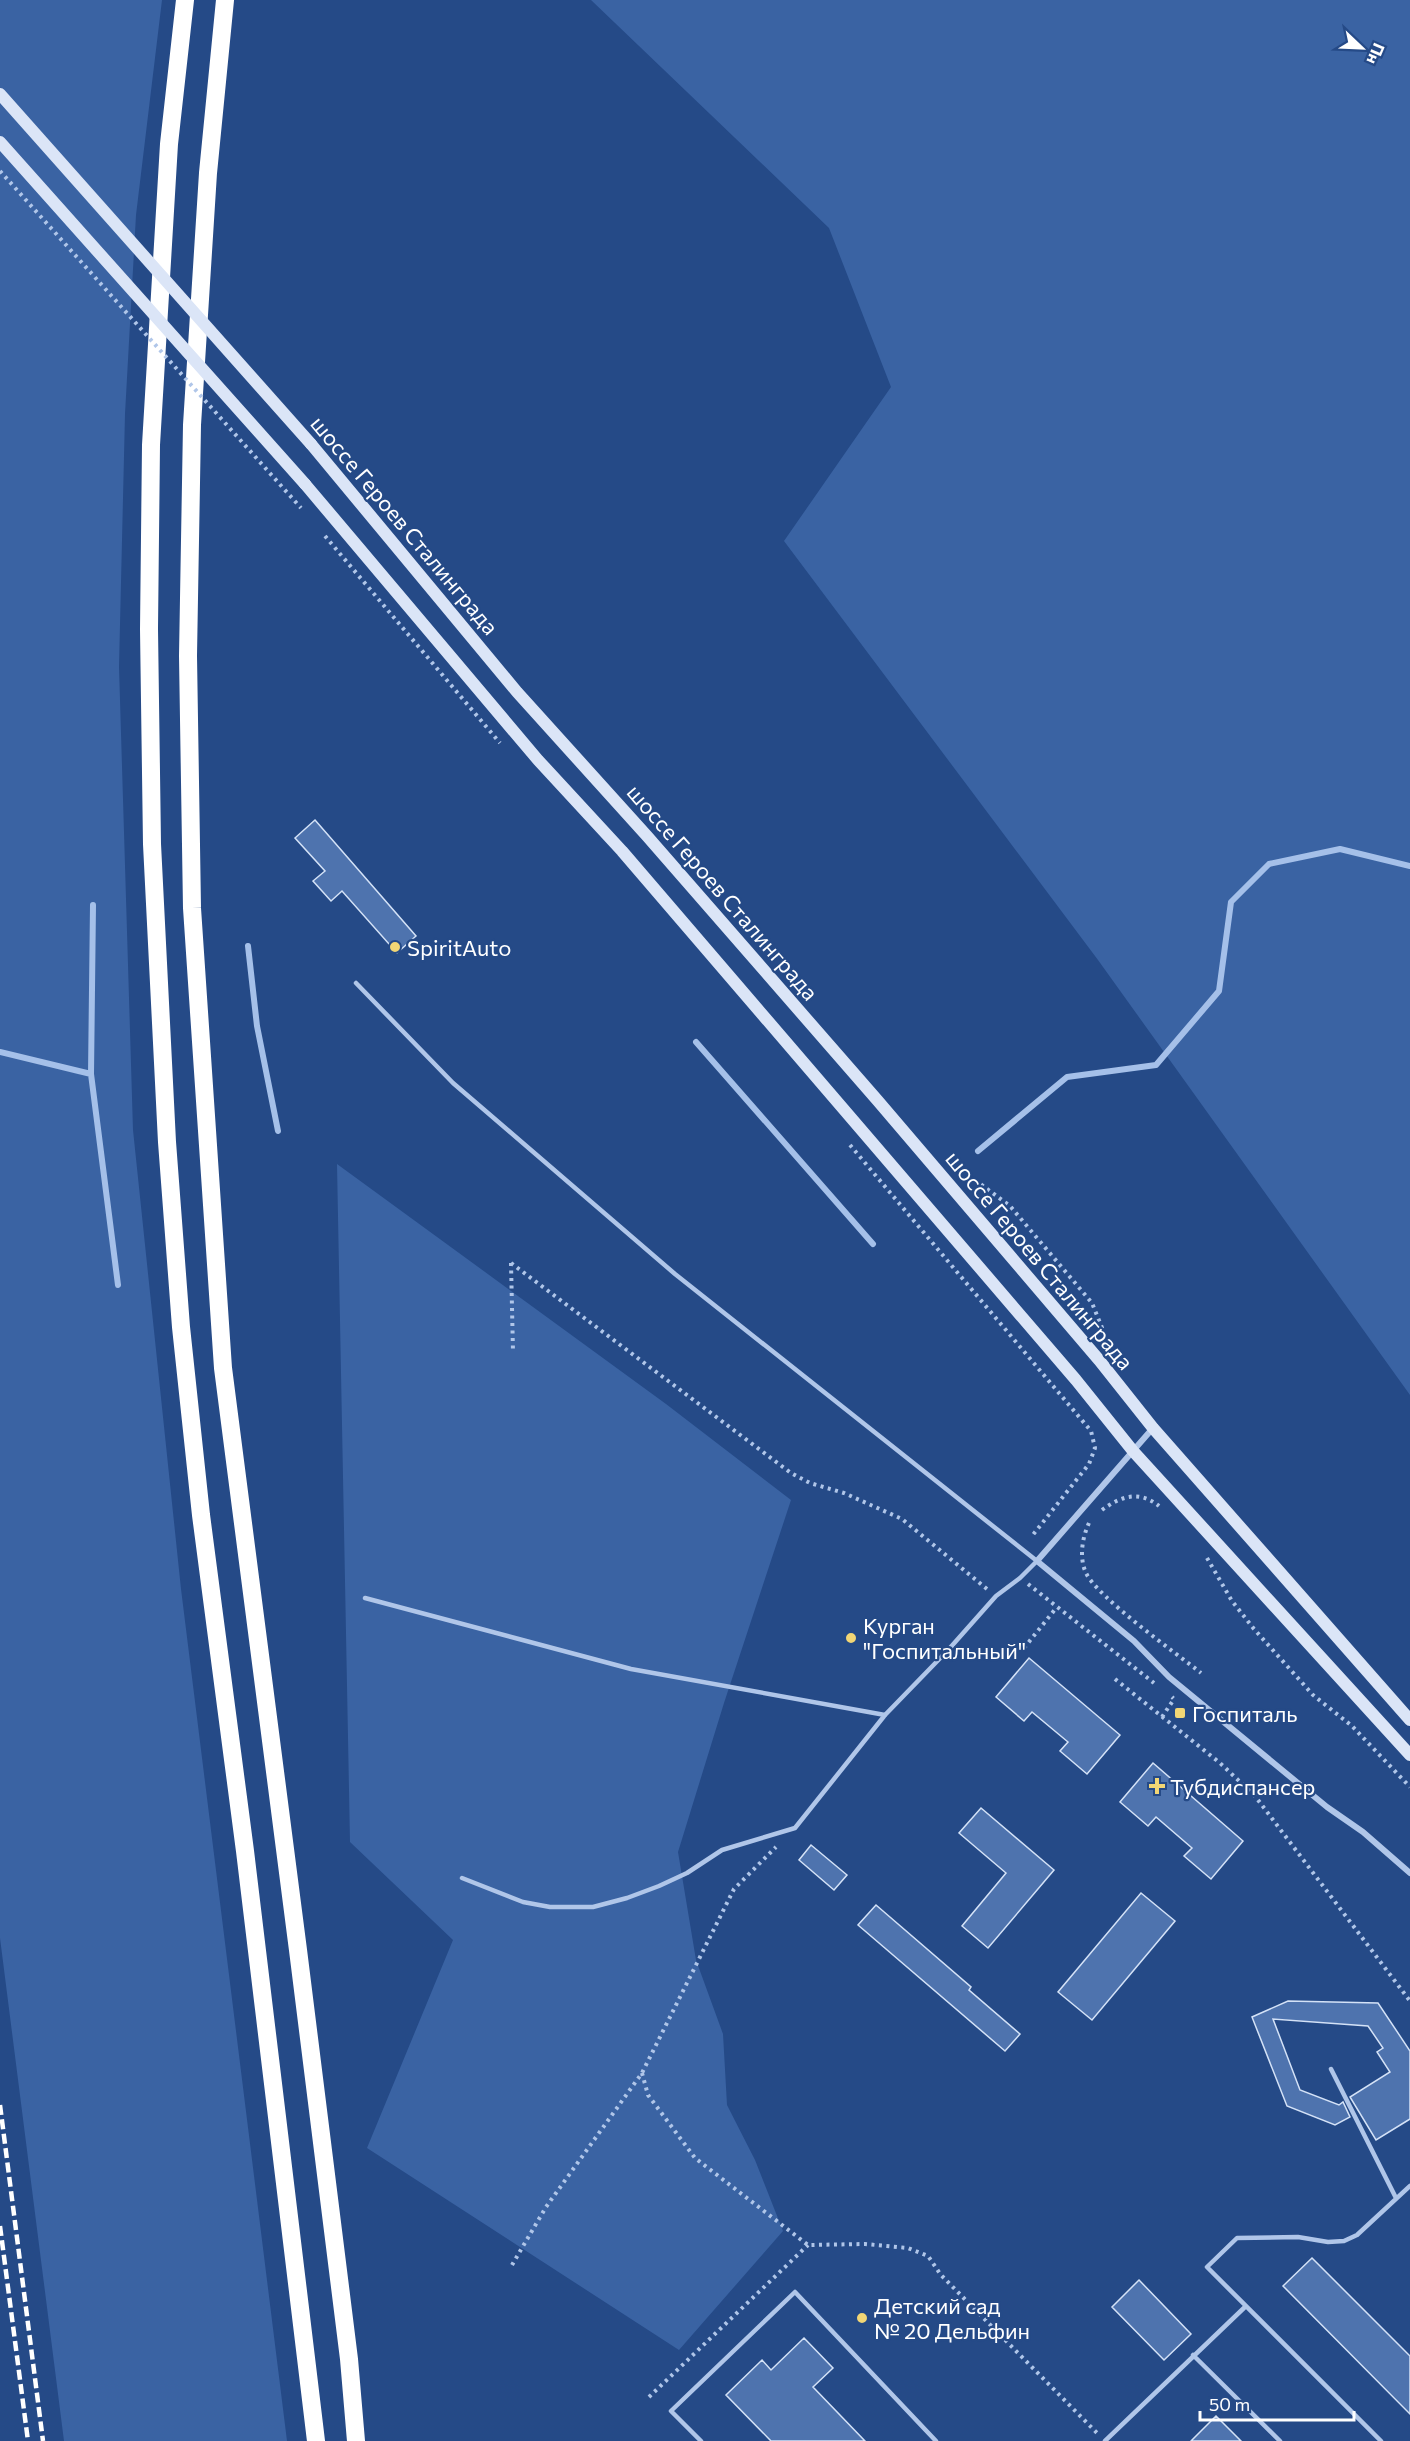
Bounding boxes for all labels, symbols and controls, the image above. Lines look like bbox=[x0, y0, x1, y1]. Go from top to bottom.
north arrow bbox=[1332, 18, 1392, 78]
text: Пн bbox=[1363, 41, 1389, 68]
street label: шоссе Героев Сталинграда bbox=[306, 410, 504, 640]
street label: шоссе Героев Сталинграда bbox=[622, 778, 824, 1006]
place label: SpiritAuto bbox=[407, 934, 511, 961]
marker: SpiritAuto bbox=[388, 940, 402, 954]
street label: шоссе Героев Сталинграда bbox=[941, 1145, 1139, 1375]
place label: Курган "Госпитальный" bbox=[863, 1612, 1026, 1664]
marker: Курган "Госпитальный" bbox=[844, 1631, 858, 1645]
place label: Госпиталь bbox=[1192, 1700, 1298, 1727]
marker: Госпиталь bbox=[1173, 1706, 1187, 1720]
place label: Тубдиспансер bbox=[1170, 1773, 1315, 1800]
marker: Тубдиспансер bbox=[1148, 1777, 1166, 1795]
place label: Детский сад № 20 Дельфин bbox=[874, 2292, 1030, 2344]
marker: Детский сад № 20 Дельфин bbox=[855, 2311, 869, 2325]
scale bar bbox=[1200, 2384, 1354, 2422]
text: 50 m bbox=[1209, 2393, 1250, 2415]

